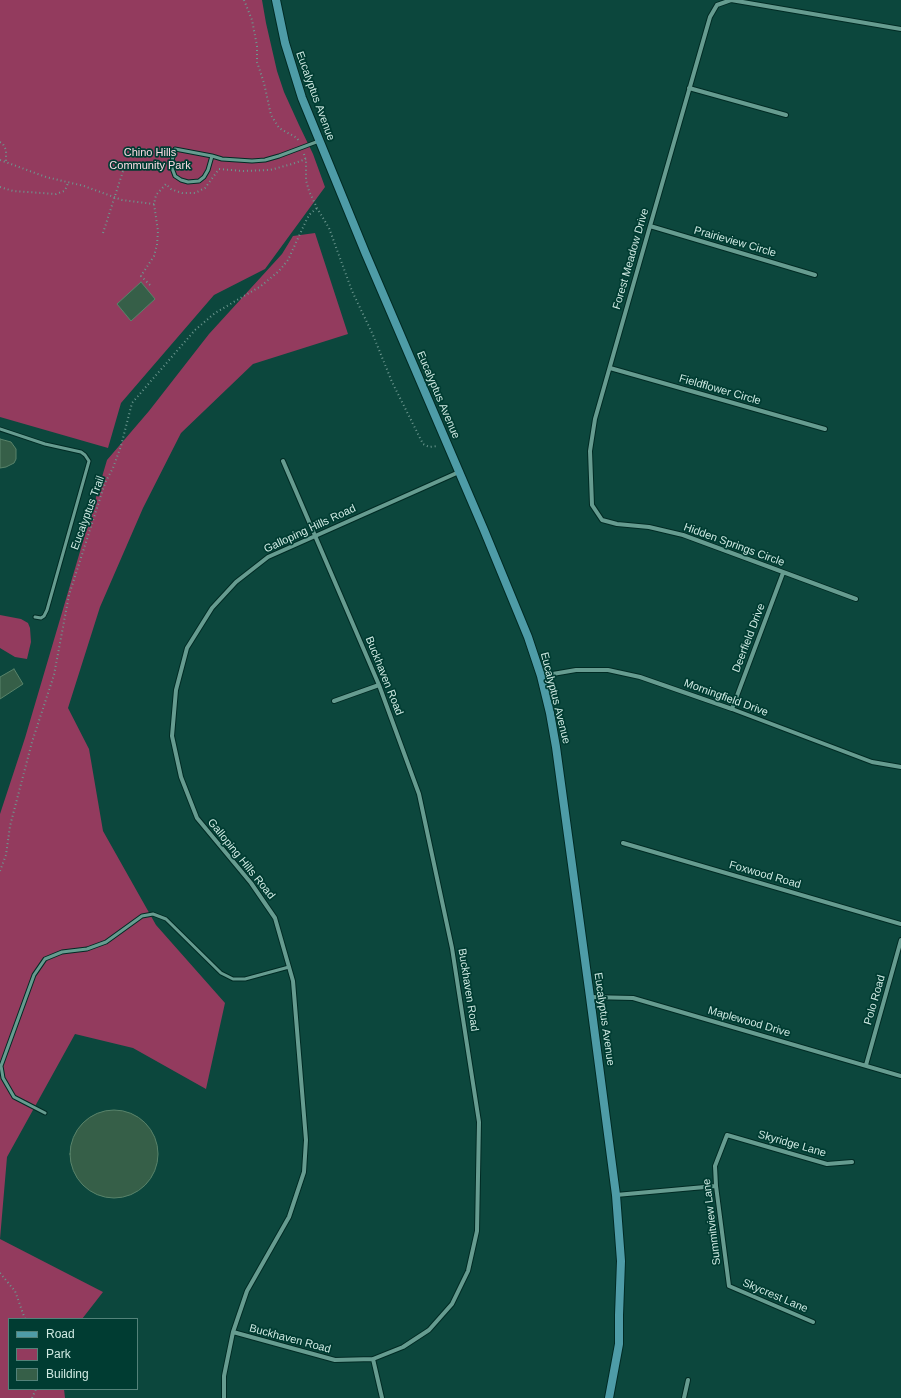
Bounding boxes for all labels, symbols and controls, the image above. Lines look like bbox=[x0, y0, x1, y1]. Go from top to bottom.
street label: Eucalyptus Avenue bbox=[293, 50, 337, 142]
park label: Chino Hills Community Park bbox=[109, 146, 191, 172]
street label: Forest Meadow Drive bbox=[610, 207, 652, 311]
street label: Prairieview Circle bbox=[692, 224, 778, 260]
street label: Eucalyptus Avenue bbox=[414, 349, 462, 441]
street label: Fieldflower Circle bbox=[678, 372, 762, 408]
street label: Eucalyptus Trail bbox=[68, 474, 108, 552]
street label: Galloping Hills Road bbox=[262, 502, 358, 556]
street label: Hidden Springs Circle bbox=[682, 521, 786, 569]
street label: Deerfield Drive bbox=[730, 602, 768, 674]
street label: Buckhaven Road bbox=[362, 635, 406, 717]
street label: Eucalyptus Avenue bbox=[537, 651, 573, 745]
street label: Morningfield Drive bbox=[682, 677, 770, 719]
street label: Galloping Hills Road bbox=[205, 816, 277, 902]
street label: Foxwood Road bbox=[728, 858, 802, 892]
street label: Buckhaven Road bbox=[455, 948, 481, 1032]
street label: Eucalyptus Avenue bbox=[591, 972, 617, 1066]
street label: Polo Road bbox=[862, 973, 888, 1027]
street label: Maplewood Drive bbox=[706, 1004, 792, 1040]
street label: Skyridge Lane bbox=[756, 1128, 828, 1160]
street label: Summitview Lane bbox=[700, 1178, 724, 1266]
street label: Skycrest Lane bbox=[740, 1276, 810, 1316]
legend bbox=[8, 1318, 138, 1390]
street label: Buckhaven Road bbox=[248, 1322, 332, 1356]
text: Road bbox=[46, 1327, 75, 1341]
text: Park bbox=[46, 1347, 71, 1361]
text: Building bbox=[46, 1367, 89, 1381]

